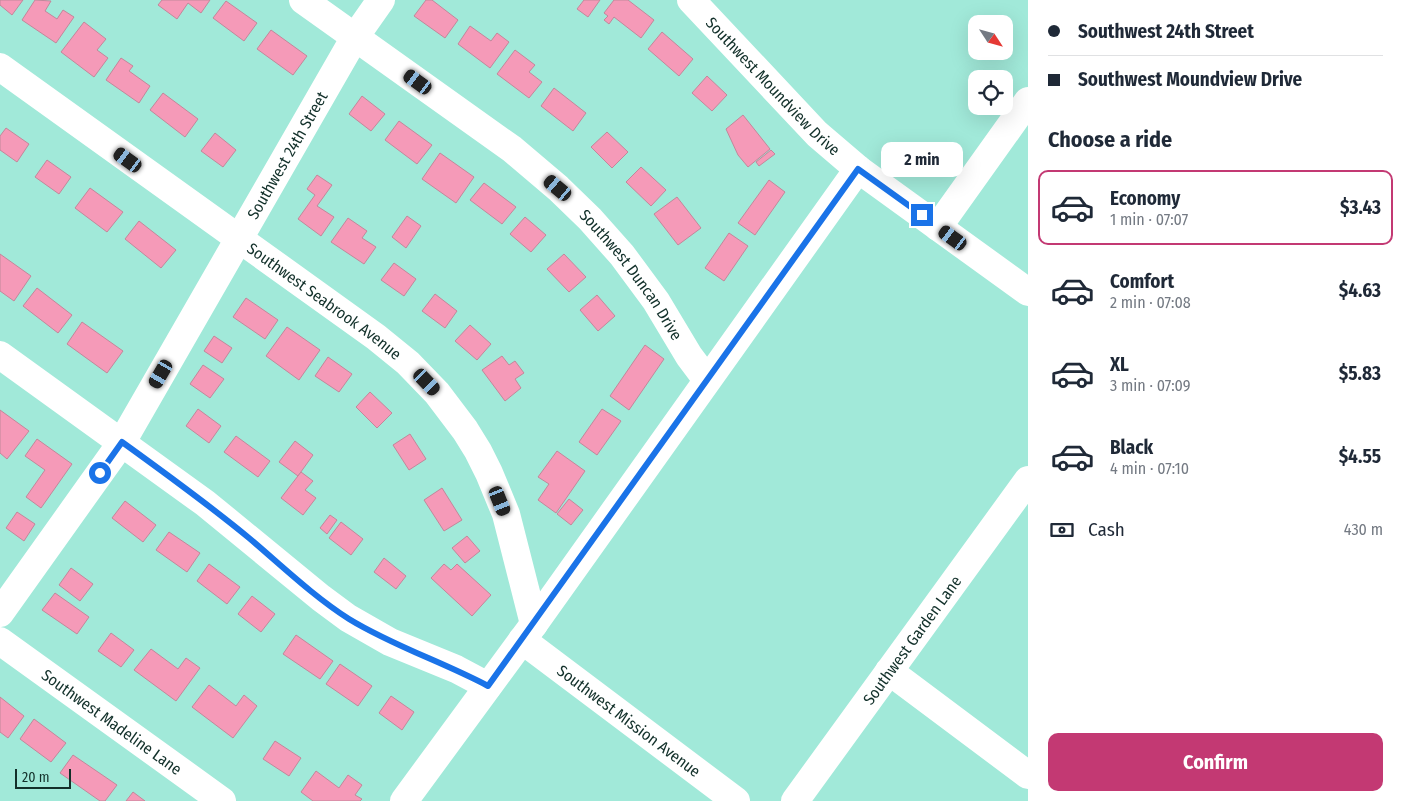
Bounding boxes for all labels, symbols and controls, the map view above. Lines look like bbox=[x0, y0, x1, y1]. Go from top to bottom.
street label: Southwest Moundview Drive bbox=[702, 13, 844, 159]
north arrow bbox=[968, 15, 1012, 60]
map controls bbox=[968, 15, 1013, 115]
text: Southwest 24th Street bbox=[1078, 20, 1254, 43]
car bbox=[401, 67, 434, 97]
text: Southwest Moundview Drive bbox=[1078, 68, 1302, 91]
button: locate bbox=[968, 70, 1013, 115]
street label: Southwest 24th Street bbox=[243, 87, 332, 222]
text: Choose a ride bbox=[1048, 126, 1172, 153]
callout: 2 min bbox=[881, 142, 963, 178]
car bbox=[111, 145, 144, 175]
text: 2 min bbox=[904, 150, 940, 169]
car bbox=[541, 173, 574, 203]
icon: car bbox=[1050, 185, 1095, 230]
text: Economy bbox=[1110, 187, 1180, 210]
text: $3.43 bbox=[1340, 196, 1381, 219]
route end bbox=[911, 204, 933, 226]
street label: Southwest Duncan Drive bbox=[576, 205, 687, 344]
text: 1 min · 07:07 bbox=[1110, 210, 1188, 229]
car bbox=[936, 223, 969, 253]
street label: Southwest Seabrook Avenue bbox=[244, 238, 405, 363]
icon: car bbox=[1050, 268, 1095, 313]
text: Comfort bbox=[1110, 270, 1174, 293]
text: $4.63 bbox=[1339, 279, 1381, 302]
text: 2 min · 07:08 bbox=[1110, 293, 1191, 312]
icon: car bbox=[1050, 351, 1095, 396]
text: XL bbox=[1110, 353, 1129, 376]
car bbox=[147, 357, 174, 391]
text: $5.83 bbox=[1339, 362, 1381, 385]
car bbox=[411, 366, 442, 398]
text: 3 min · 07:09 bbox=[1110, 376, 1191, 395]
icon: car bbox=[1050, 434, 1095, 479]
text: Black bbox=[1110, 436, 1153, 459]
text: $4.55 bbox=[1339, 445, 1381, 468]
text: 4 min · 07:10 bbox=[1110, 459, 1189, 478]
route start bbox=[89, 462, 111, 484]
car bbox=[487, 484, 512, 518]
icon: cash bbox=[1048, 516, 1076, 544]
text: Cash bbox=[1088, 518, 1125, 541]
text: 430 m bbox=[1344, 520, 1383, 539]
street label: Southwest Garden Lane bbox=[859, 572, 965, 708]
street label: Southwest Mission Avenue bbox=[554, 661, 705, 781]
street label: Southwest Madeline Lane bbox=[38, 665, 186, 779]
button: Confirm bbox=[1048, 733, 1383, 791]
scale bar bbox=[15, 766, 71, 789]
text: 20 m bbox=[22, 769, 50, 786]

